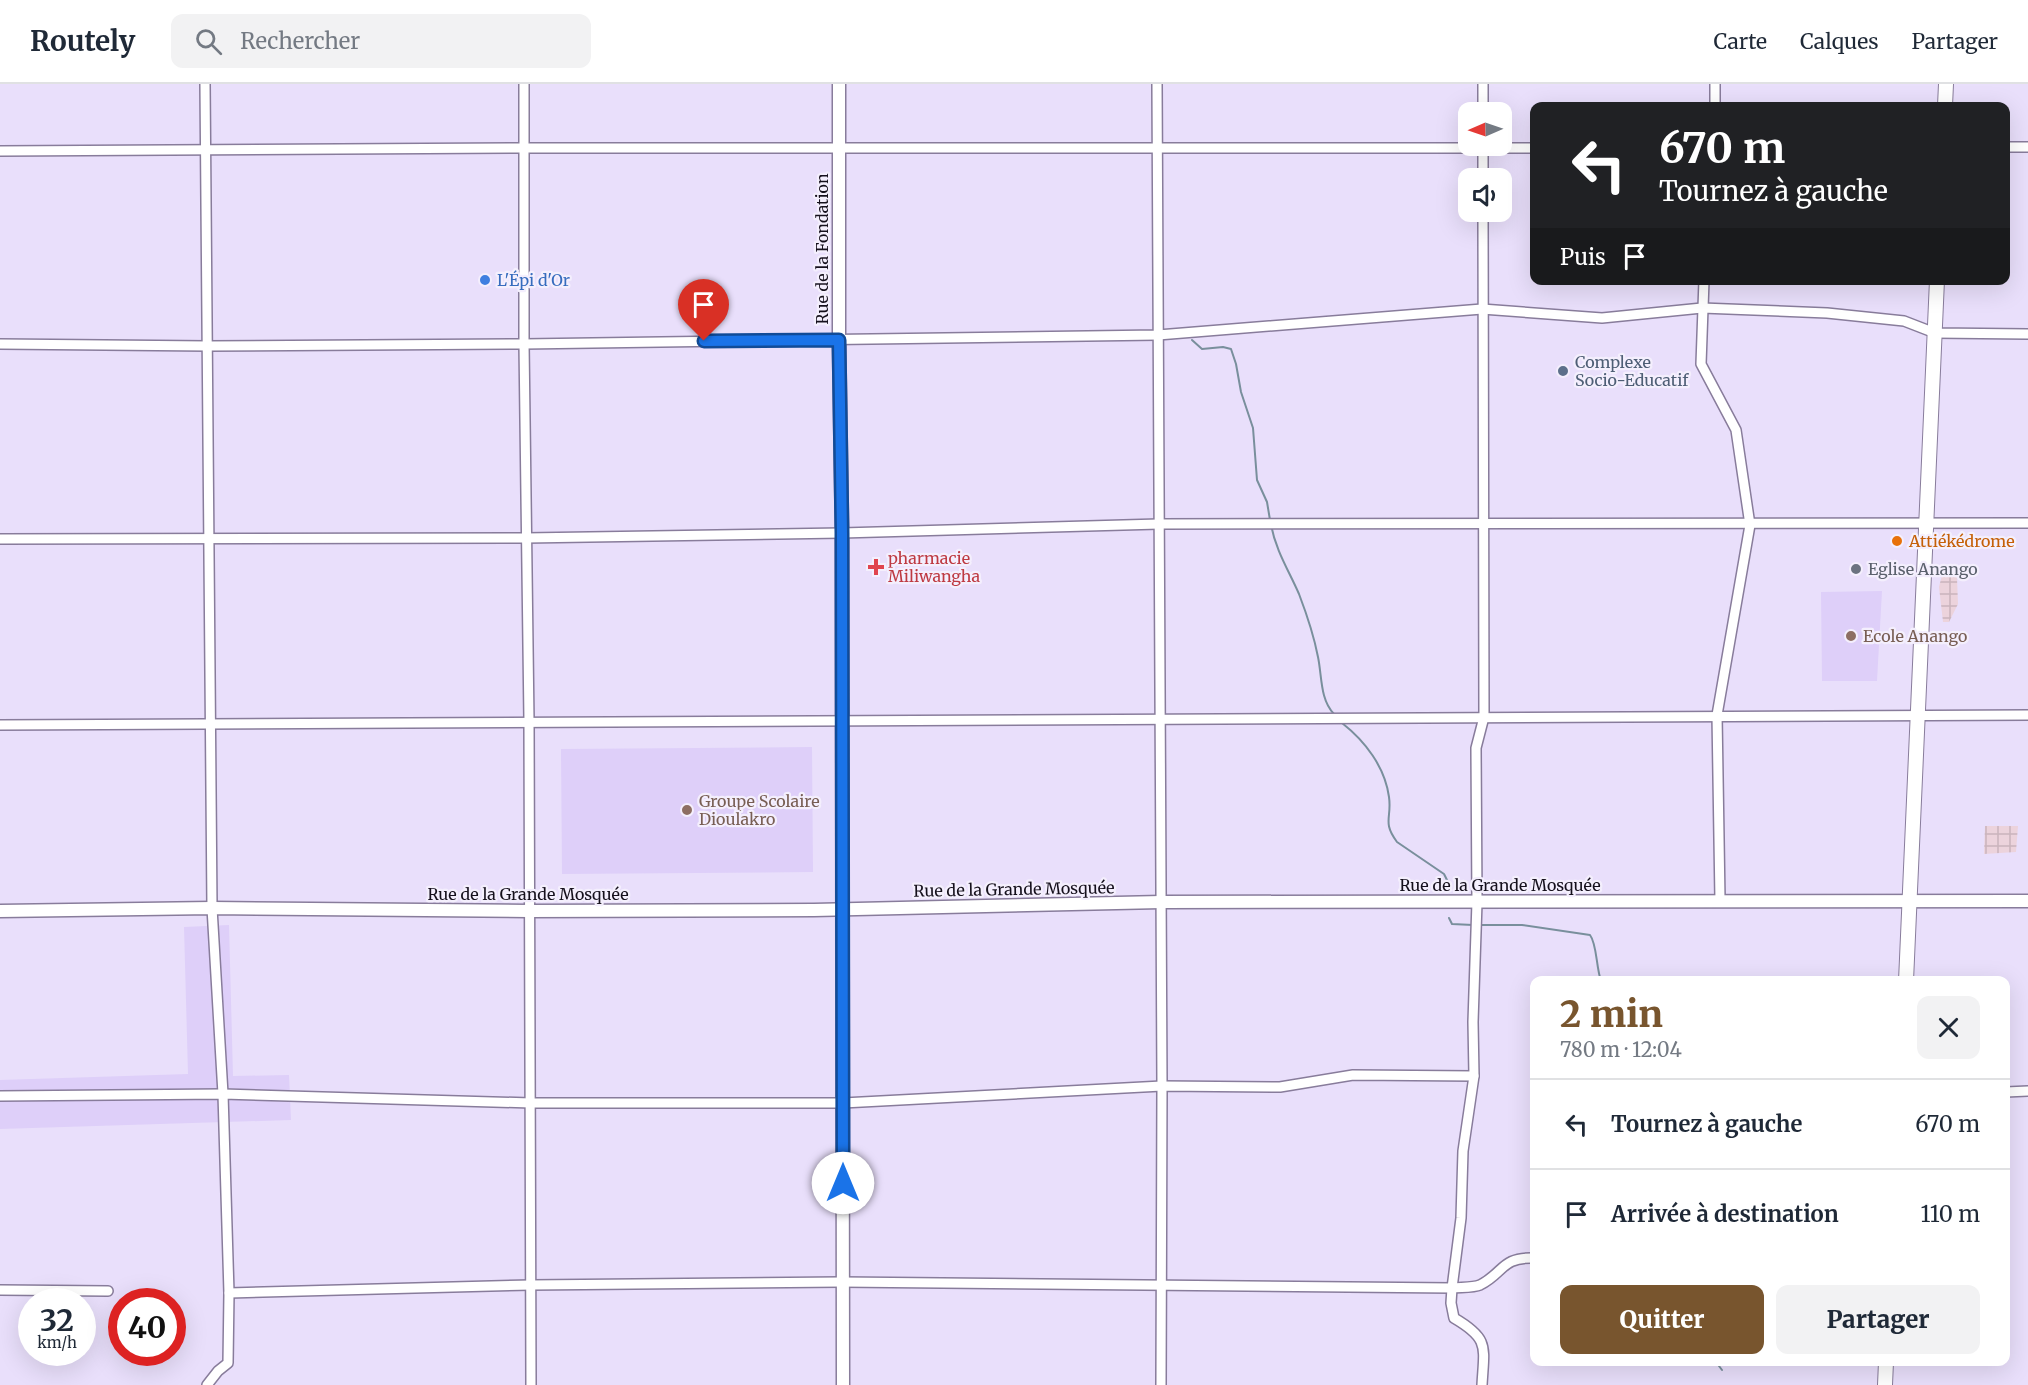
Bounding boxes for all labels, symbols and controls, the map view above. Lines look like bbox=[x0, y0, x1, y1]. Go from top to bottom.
search box bbox=[171, 14, 591, 68]
text: Routely bbox=[30, 23, 135, 59]
icon: search bbox=[192, 25, 225, 58]
text: Rechercher bbox=[240, 27, 360, 55]
text: Carte bbox=[1714, 28, 1767, 55]
text: Calques bbox=[1800, 28, 1879, 55]
text: Partager bbox=[1912, 28, 1998, 55]
north arrow bbox=[1458, 102, 1512, 156]
map controls bbox=[1458, 102, 1512, 222]
text: 670 m bbox=[1659, 122, 1785, 174]
icon: left bbox=[1560, 126, 1638, 204]
button: sound bbox=[1458, 168, 1512, 222]
street label: Rue de la Fondation bbox=[812, 173, 832, 325]
text: Tournez à gauche bbox=[1659, 174, 1888, 208]
icon: arrive bbox=[1618, 240, 1651, 273]
text: Puis bbox=[1560, 243, 1606, 271]
place label: L'Épi d'Or bbox=[497, 270, 570, 290]
marker: L'Épi d'Or bbox=[478, 273, 492, 287]
pin bbox=[678, 279, 729, 341]
icon: arrive bbox=[687, 288, 720, 321]
place label: Complexe Socio-Educatif bbox=[1575, 352, 1689, 390]
marker: Complexe Socio-Educatif bbox=[1556, 364, 1570, 378]
place label: Attiékédrome bbox=[1908, 531, 2014, 551]
marker: Attiékédrome bbox=[1890, 534, 1904, 548]
place label: pharmacie Miliwangha bbox=[888, 548, 980, 586]
place label: Eglise Anango bbox=[1868, 559, 1978, 579]
marker: pharmacie Miliwangha bbox=[869, 560, 883, 574]
marker: Eglise Anango bbox=[1849, 562, 1863, 576]
place label: Ecole Anango bbox=[1863, 626, 1967, 646]
marker: Ecole Anango bbox=[1844, 629, 1858, 643]
place label: Groupe Scolaire Dioulakro bbox=[699, 791, 820, 829]
marker: Groupe Scolaire Dioulakro bbox=[680, 803, 694, 817]
street label: Rue de la Grande Mosquée bbox=[1399, 875, 1601, 895]
street label: Rue de la Grande Mosquée bbox=[913, 877, 1115, 901]
street label: Rue de la Grande Mosquée bbox=[427, 884, 629, 904]
text: 2 min bbox=[1560, 992, 1663, 1037]
button: close bbox=[1917, 996, 1980, 1059]
text: 780 m · 12:04 bbox=[1560, 1037, 1682, 1062]
icon: left bbox=[1560, 1108, 1593, 1141]
text: Tournez à gauche bbox=[1611, 1110, 1802, 1138]
text: 670 m bbox=[1915, 1110, 1980, 1138]
position arrow bbox=[811, 1151, 875, 1215]
icon: arrive bbox=[1560, 1198, 1593, 1231]
text: Arrivée à destination bbox=[1611, 1200, 1839, 1228]
text: 110 m bbox=[1921, 1200, 1980, 1228]
button: Quitter bbox=[1560, 1285, 1764, 1354]
button: Partager bbox=[1776, 1285, 1980, 1354]
speed limit sign: 40 bbox=[108, 1288, 186, 1366]
text: 32 bbox=[40, 1301, 74, 1339]
text: km/h bbox=[37, 1333, 77, 1352]

